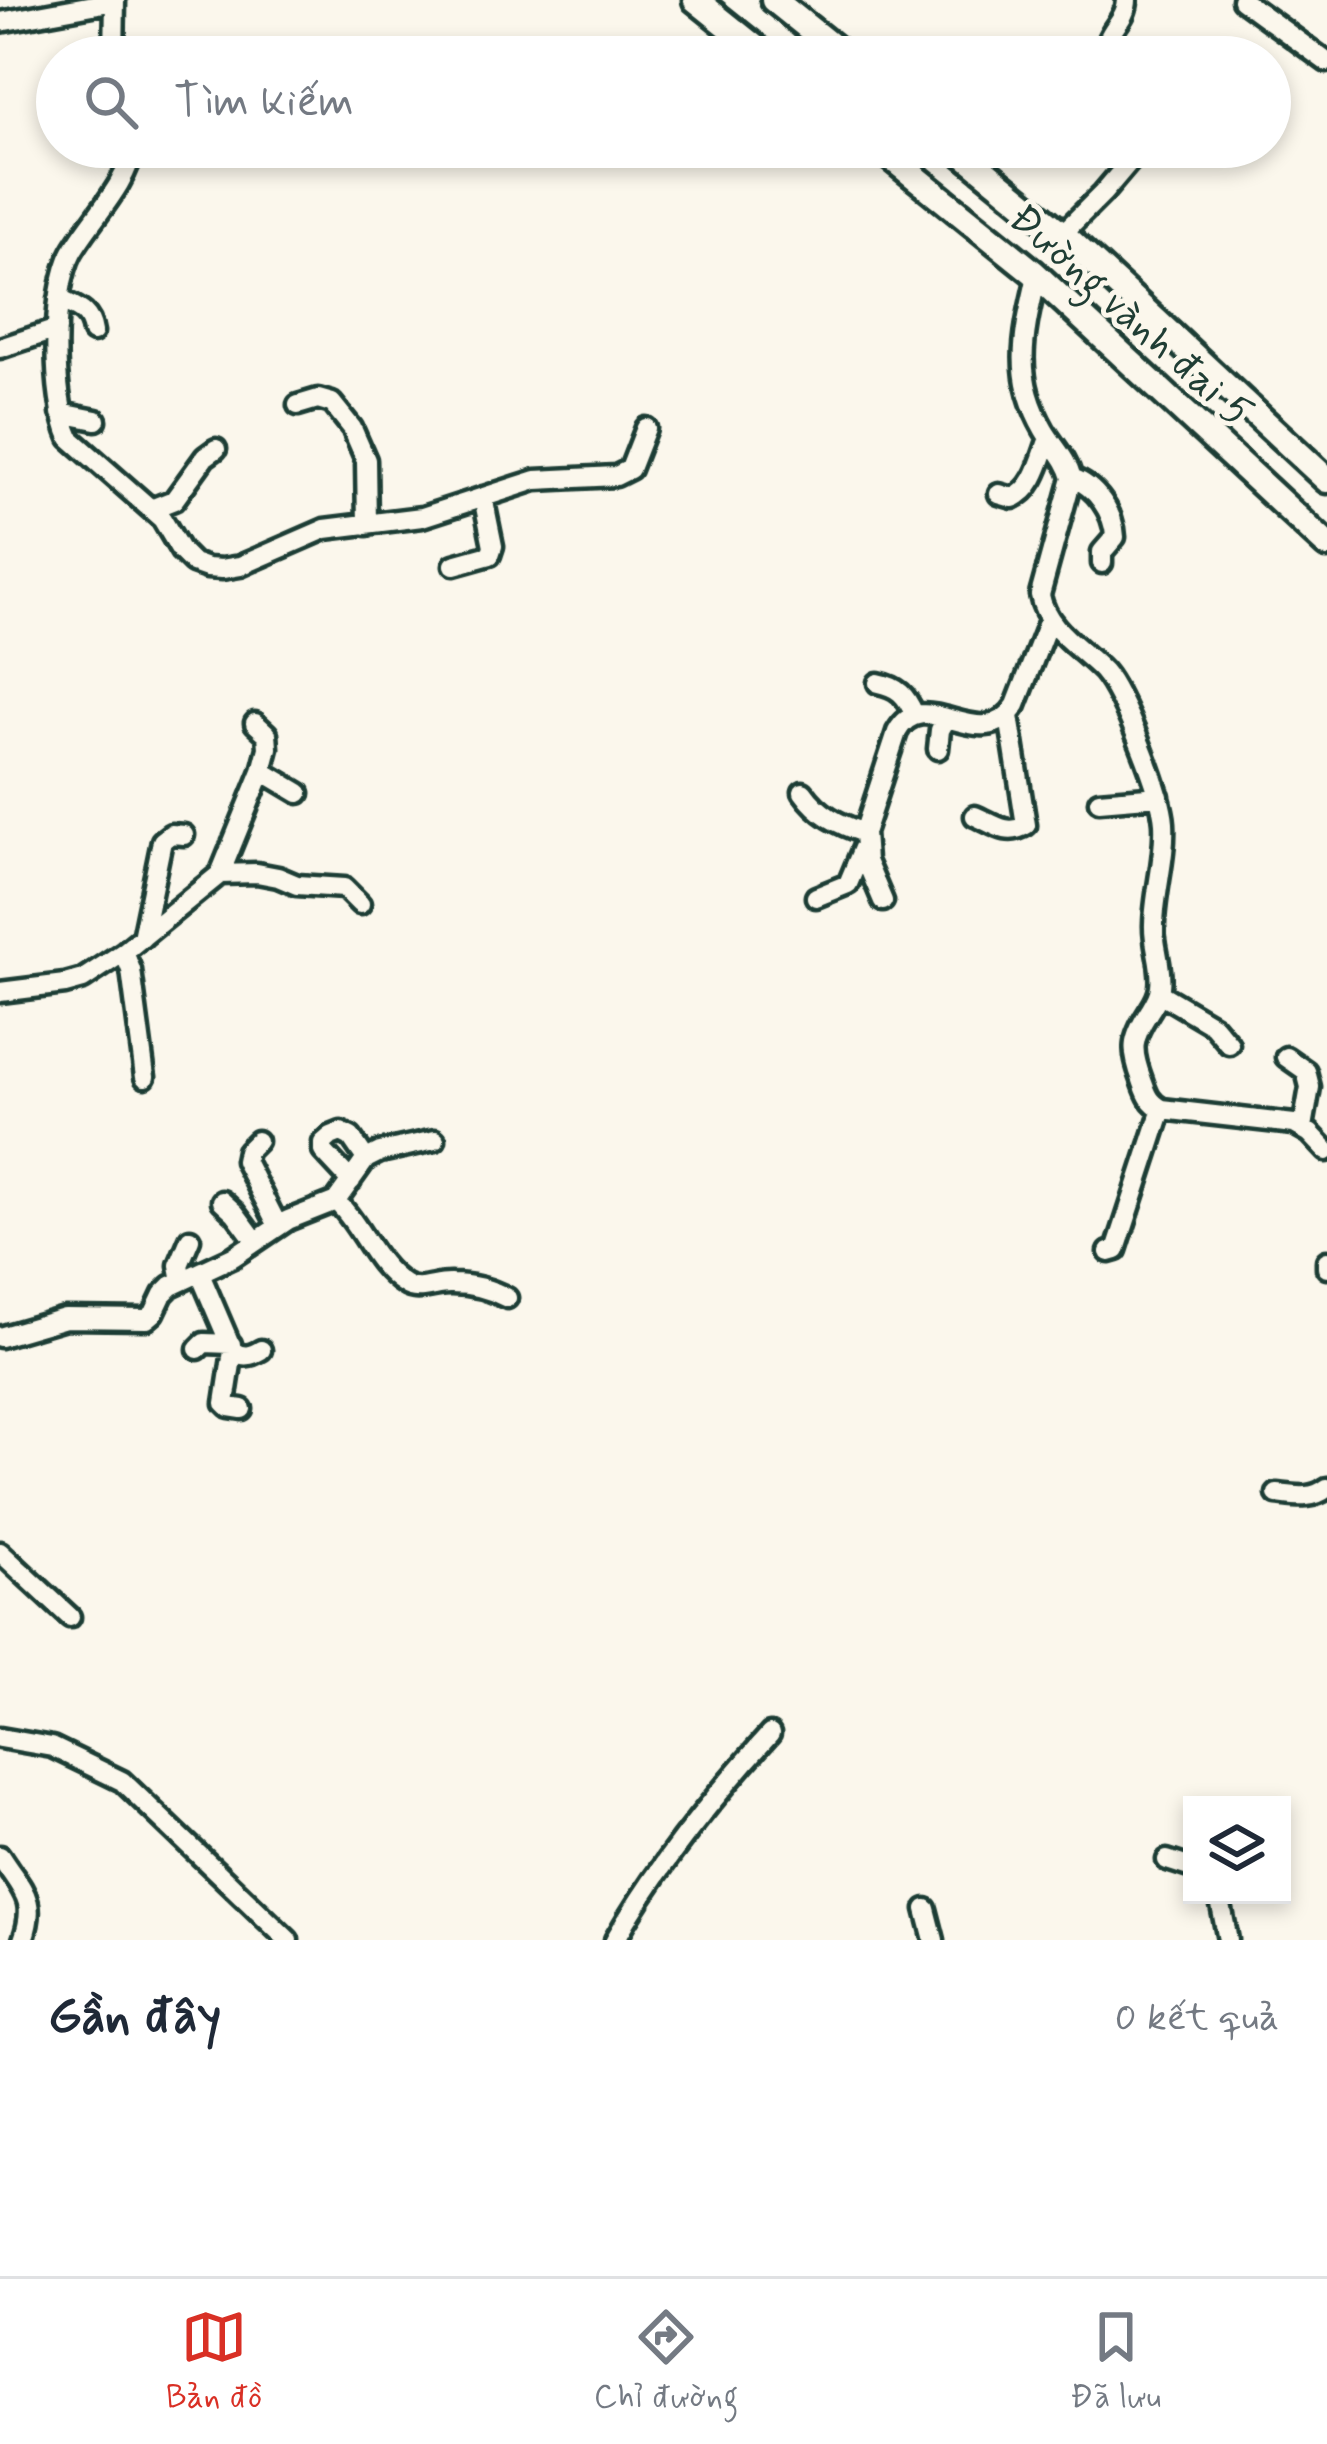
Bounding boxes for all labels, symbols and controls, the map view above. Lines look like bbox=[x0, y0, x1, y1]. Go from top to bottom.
search box bbox=[36, 36, 1291, 168]
icon: search bbox=[78, 69, 144, 135]
text: Tìm kiếm bbox=[174, 73, 354, 132]
street label: Đường vành đai 5 bbox=[993, 192, 1263, 444]
map controls bbox=[1183, 1796, 1291, 1904]
button: layers bbox=[1183, 1796, 1291, 1904]
text: Gần đây bbox=[48, 1985, 221, 2051]
text: 0 kết quả bbox=[1115, 1993, 1279, 2044]
tab: Bản đồ bbox=[166, 2304, 262, 2420]
tab: Chỉ đường bbox=[594, 2304, 738, 2420]
tab: Đã lưu bbox=[1070, 2304, 1161, 2420]

